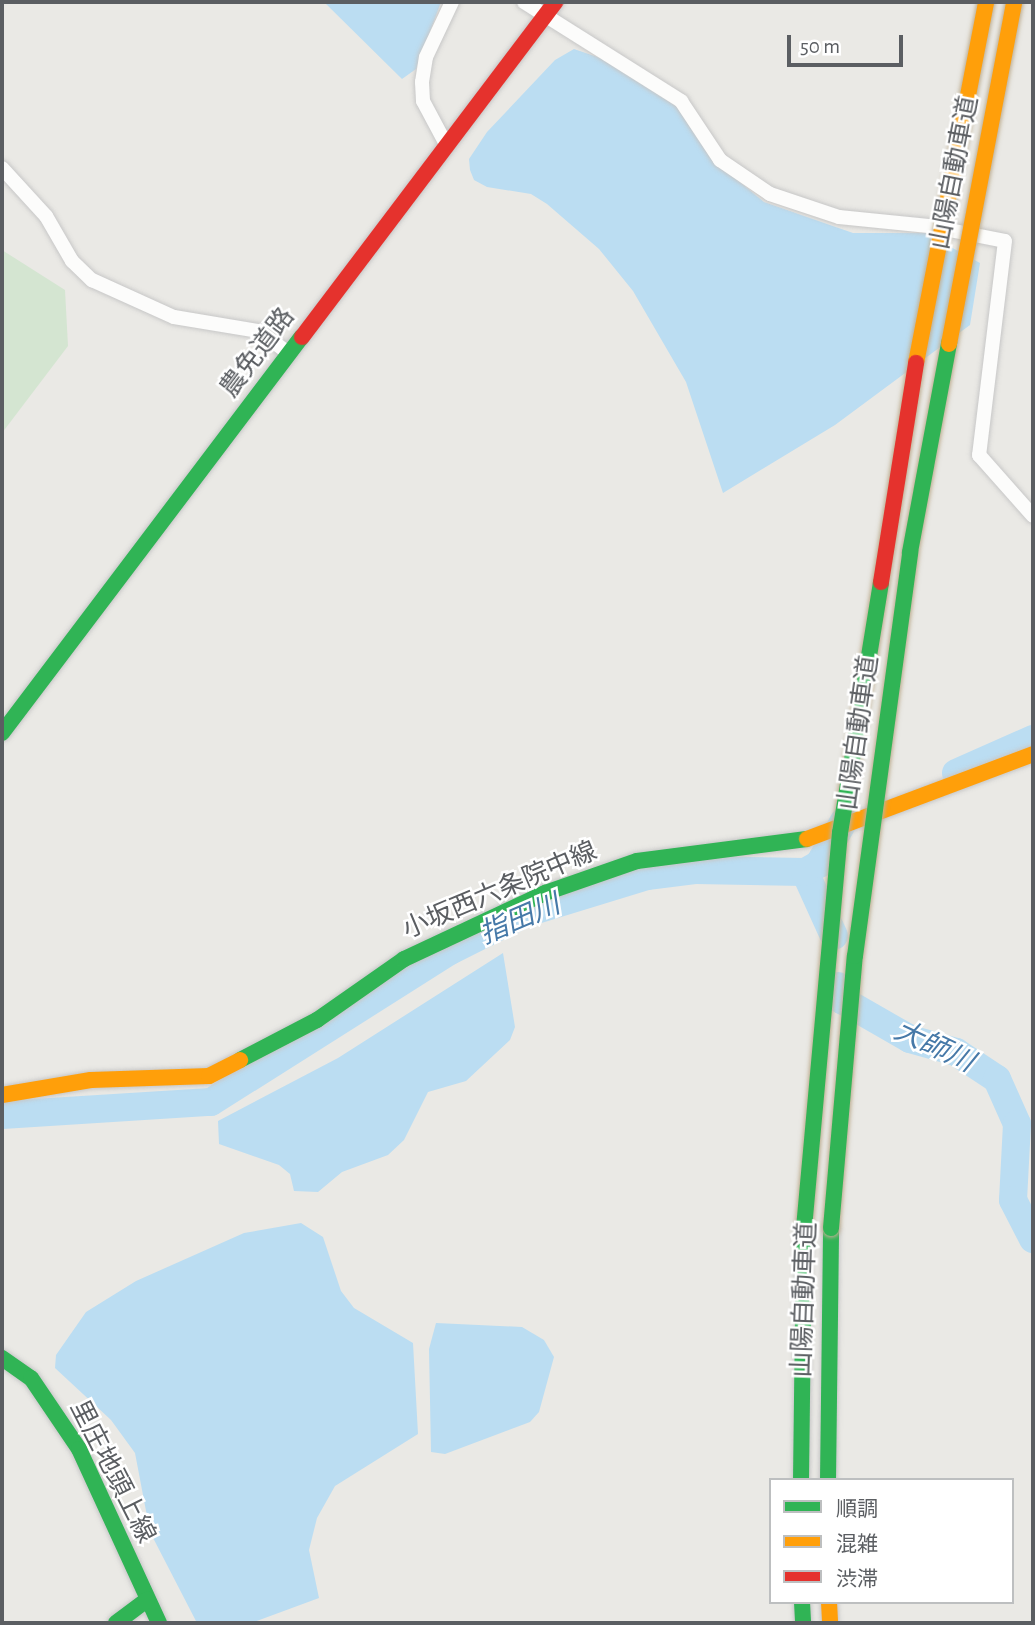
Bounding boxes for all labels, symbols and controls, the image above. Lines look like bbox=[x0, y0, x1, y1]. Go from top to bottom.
scale bar bbox=[790, 21, 906, 65]
text: 50 m bbox=[800, 36, 840, 57]
street label: 山陽自動車道 bbox=[925, 93, 985, 253]
street label: 農免道路 bbox=[214, 302, 302, 404]
street label: 山陽自動車道 bbox=[833, 654, 885, 812]
street label: 小坂西六条院中線 bbox=[398, 836, 602, 946]
water label: 指田川 bbox=[475, 888, 565, 952]
water label: 大師川 bbox=[889, 1014, 979, 1080]
street label: 山陽自動車道 bbox=[787, 1222, 823, 1378]
street label: 里庄地頭上線 bbox=[63, 1395, 161, 1549]
legend bbox=[769, 1478, 1014, 1604]
text: 順調 bbox=[836, 1499, 878, 1520]
text: 混雑 bbox=[836, 1534, 878, 1555]
text: 渋滞 bbox=[836, 1569, 878, 1590]

